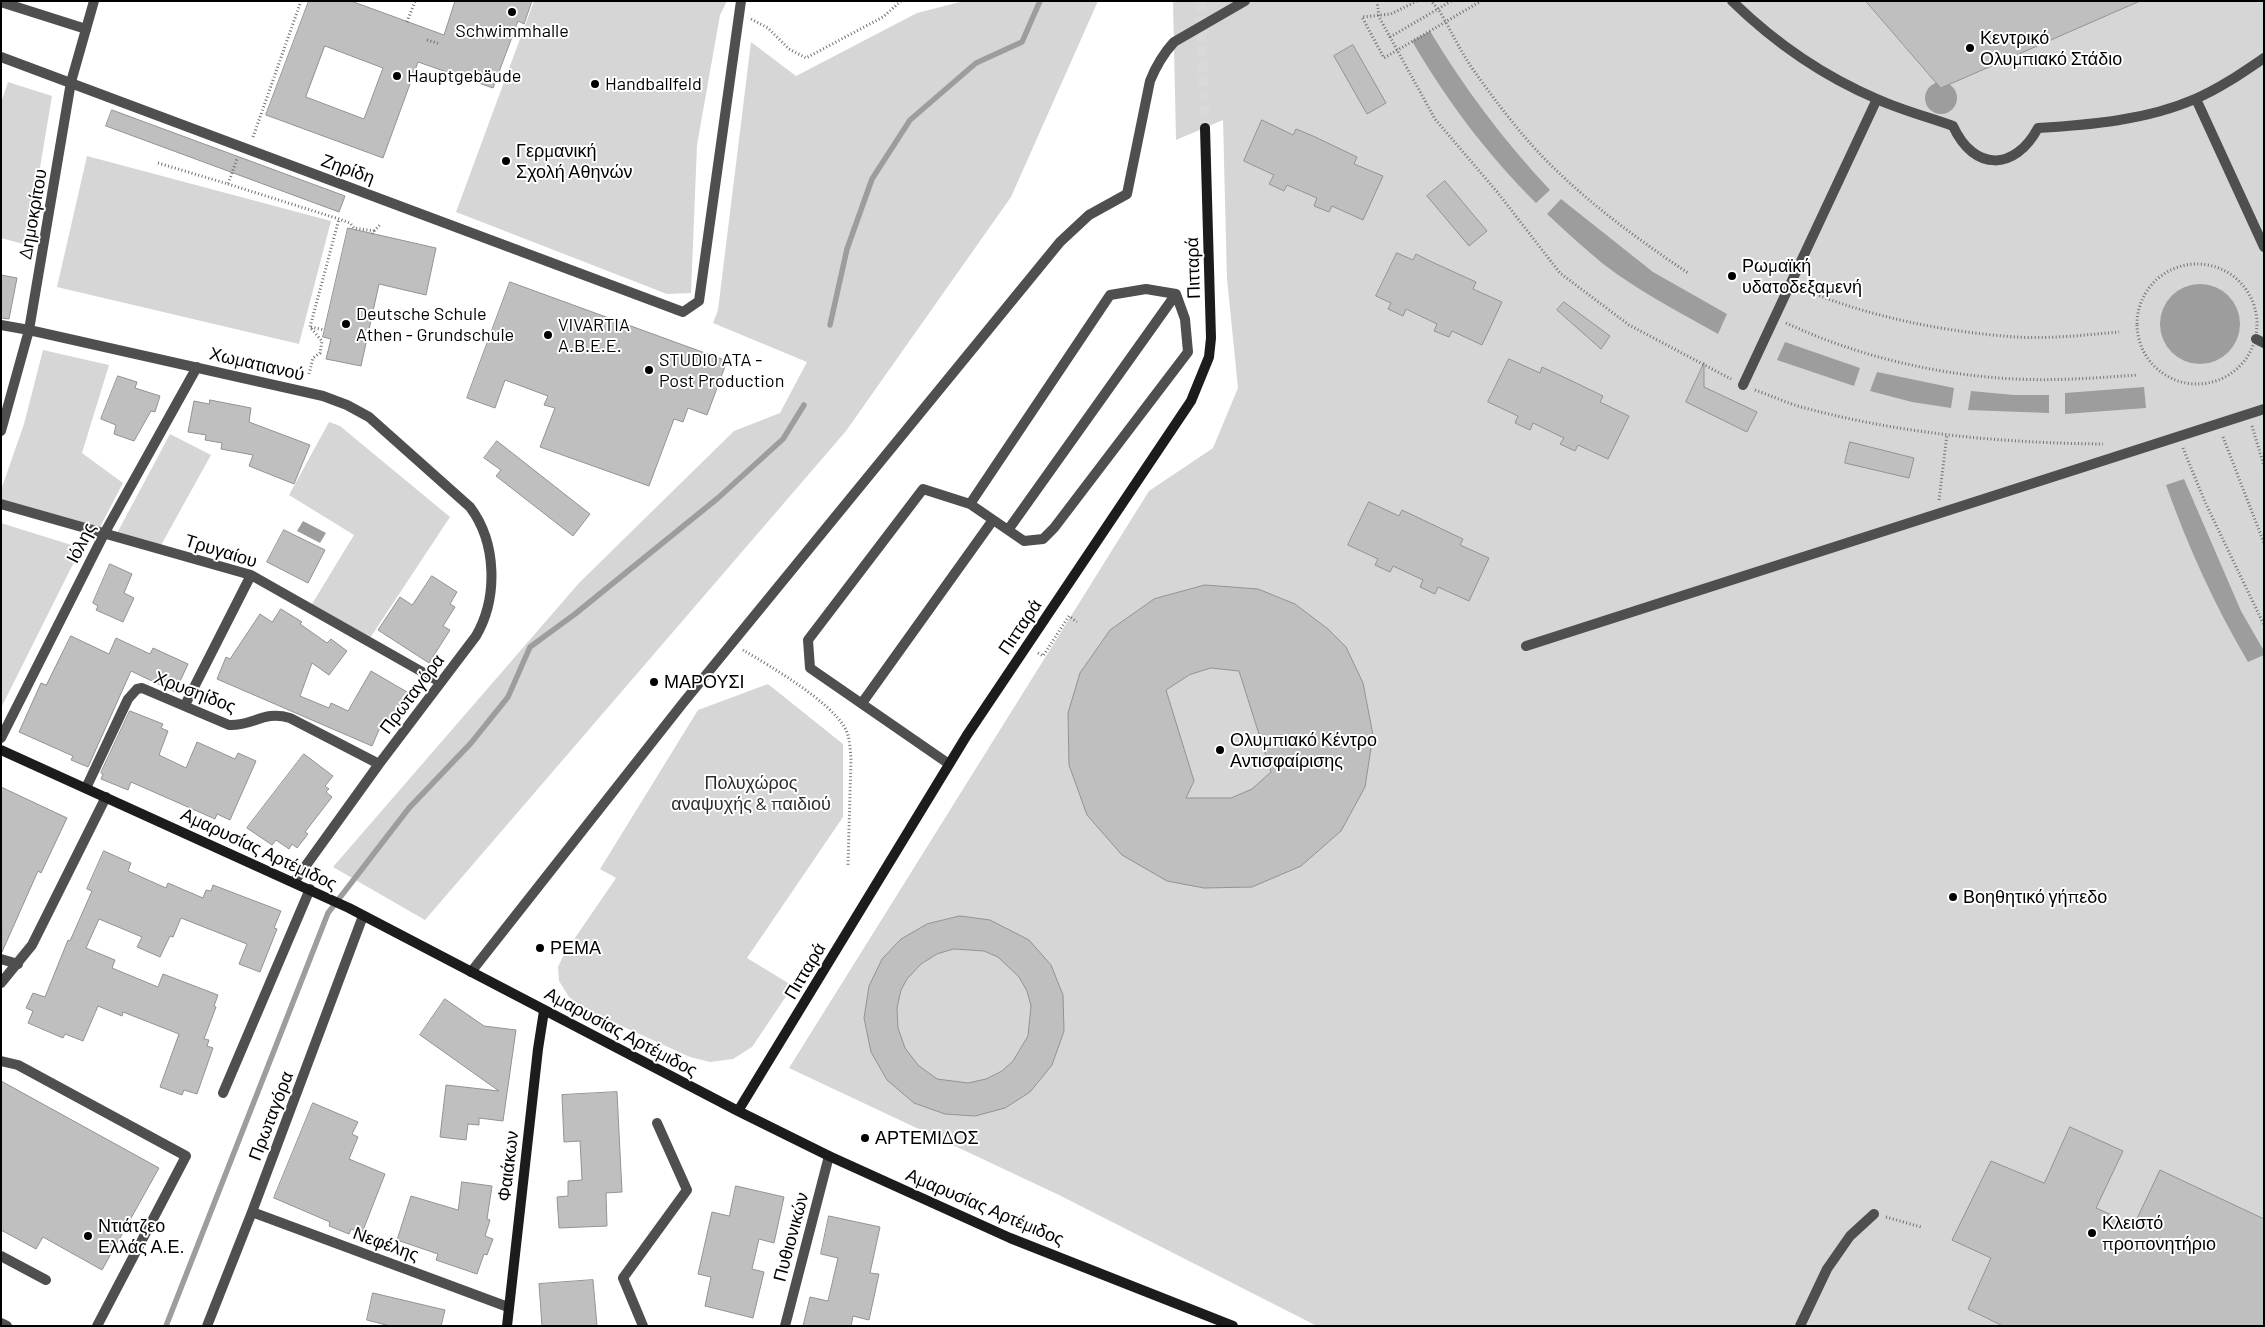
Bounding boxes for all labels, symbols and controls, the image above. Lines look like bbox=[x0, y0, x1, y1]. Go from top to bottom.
marker: Schwimmhalle bbox=[506, 6, 518, 18]
place label: Schwimmhalle bbox=[455, 20, 569, 42]
place label: Κεντρικό Ολυμπιακό Στάδιο bbox=[1980, 27, 2122, 70]
marker: Κεντρικό Ολυμπιακό Στάδιο bbox=[1964, 42, 1976, 54]
place label: Hauptgebäude bbox=[407, 65, 521, 87]
marker: Hauptgebäude bbox=[391, 70, 403, 82]
place label: Handballfeld bbox=[605, 73, 702, 95]
marker: Handballfeld bbox=[589, 78, 601, 90]
place label: Γερμανική Σχολή Αθηνών bbox=[516, 140, 632, 182]
street label: Ζηρίδη bbox=[318, 149, 378, 189]
marker: Γερμανική Σχολή Αθηνών bbox=[500, 155, 512, 167]
street label: Δημοκρίτου bbox=[14, 167, 52, 261]
street label: Πιτταρά bbox=[1181, 237, 1205, 299]
place label: Ρωμαϊκή υδατοδεξαμενή bbox=[1742, 255, 1862, 298]
marker: Ρωμαϊκή υδατοδεξαμενή bbox=[1726, 270, 1738, 282]
place label: Deutsche Schule Athen - Grundschule bbox=[356, 303, 514, 346]
place label: VIVARTIA A.B.E.E. bbox=[558, 314, 630, 356]
marker: Deutsche Schule Athen - Grundschule bbox=[340, 318, 352, 330]
marker: VIVARTIA A.B.E.E. bbox=[542, 329, 554, 341]
street label: Χωματιανού bbox=[207, 343, 307, 385]
place label: STUDIO ATA - Post Production bbox=[659, 349, 784, 392]
marker: STUDIO ATA - Post Production bbox=[643, 364, 655, 376]
street label: Ιόλης bbox=[62, 519, 100, 567]
street label: Τρυγαίου bbox=[182, 530, 260, 572]
street label: Πιτταρά bbox=[994, 595, 1046, 659]
street label: Πρωταγόρα bbox=[375, 650, 449, 738]
street label: Χρυσηίδος bbox=[151, 667, 239, 717]
place label: ΜΑΡΟΥΣΙ bbox=[664, 671, 745, 693]
marker: ΜΑΡΟΥΣΙ bbox=[648, 676, 660, 688]
place label: Ολυμπιακό Κέντρο Αντισφαίρισης bbox=[1230, 729, 1377, 772]
marker: Ολυμπιακό Κέντρο Αντισφαίρισης bbox=[1214, 744, 1226, 756]
park label: Πολυχώρος αναψυχής & παιδιού bbox=[671, 772, 831, 814]
street label: Αμαρυσίας Αρτέμιδος bbox=[178, 803, 340, 895]
place label: Βοηθητικό γήπεδο bbox=[1963, 886, 2107, 908]
marker: Βοηθητικό γήπεδο bbox=[1947, 891, 1959, 903]
place label: ΡΕΜΑ bbox=[550, 937, 601, 959]
street label: Πιτταρά bbox=[780, 939, 830, 1003]
marker: ΡΕΜΑ bbox=[534, 942, 546, 954]
street label: Αμαρυσίας Αρτέμιδος bbox=[541, 983, 701, 1081]
street label: Πρωταγόρα bbox=[244, 1068, 298, 1164]
place label: ΑΡΤΕΜΙΔΟΣ bbox=[875, 1127, 979, 1149]
street label: Φαιάκων bbox=[493, 1129, 523, 1203]
marker: ΑΡΤΕΜΙΔΟΣ bbox=[859, 1132, 871, 1144]
street label: Αμαρυσίας Αρτέμιδος bbox=[903, 1164, 1067, 1250]
street label: Πυθιονικών bbox=[769, 1190, 813, 1284]
place label: Κλειστό προπονητήριο bbox=[2102, 1212, 2216, 1254]
place label: Ντιάτζεο Ελλάς Α.Ε. bbox=[98, 1215, 184, 1258]
street label: Νεφέλης bbox=[350, 1222, 422, 1266]
marker: Κλειστό προπονητήριο bbox=[2086, 1227, 2098, 1239]
marker: Ντιάτζεο Ελλάς Α.Ε. bbox=[82, 1230, 94, 1242]

